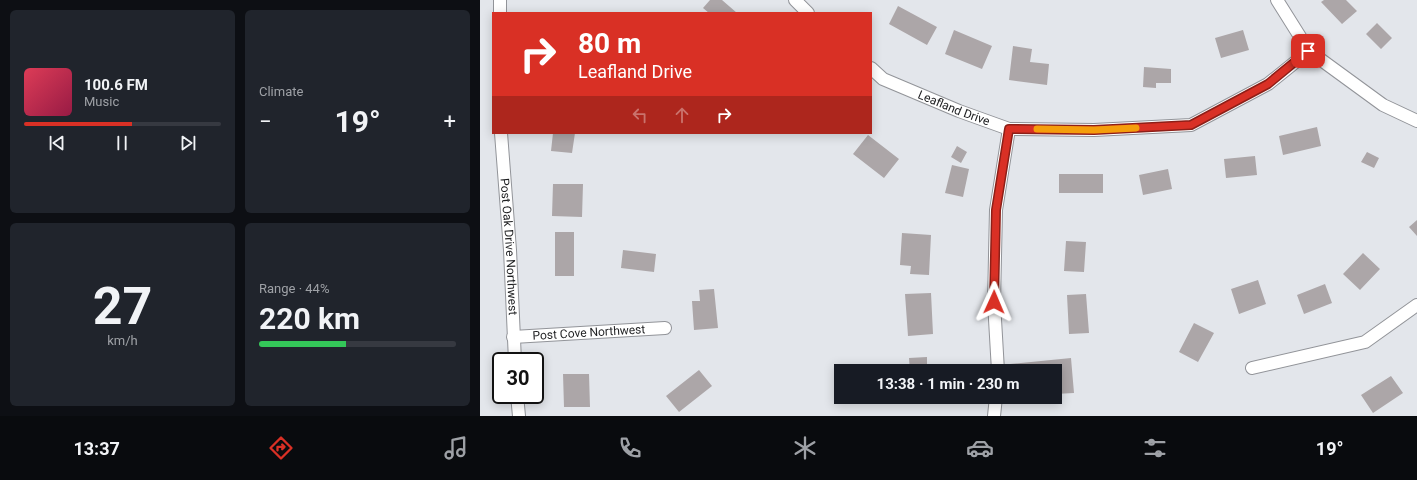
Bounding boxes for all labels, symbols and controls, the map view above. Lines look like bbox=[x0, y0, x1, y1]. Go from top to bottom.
text: 80 m bbox=[578, 27, 641, 60]
icon: right bbox=[512, 28, 564, 80]
pin bbox=[1291, 34, 1325, 68]
icon: arrive bbox=[1297, 40, 1319, 62]
text: Leafland Drive bbox=[578, 61, 692, 82]
text: 100.6 FM bbox=[84, 76, 148, 94]
text: Climate bbox=[259, 84, 303, 99]
street label: Leafland Drive bbox=[916, 88, 992, 129]
text: Music bbox=[84, 94, 119, 109]
text: 19° bbox=[334, 104, 381, 139]
icon: left bbox=[629, 104, 651, 126]
icon: ahead bbox=[671, 104, 693, 126]
icon: right bbox=[713, 104, 735, 126]
text: − bbox=[259, 109, 272, 134]
text: + bbox=[444, 109, 456, 134]
icon: previous bbox=[46, 132, 68, 154]
icon: pause bbox=[111, 132, 133, 154]
icon: next bbox=[177, 132, 199, 154]
street label: Post Oak Drive Northwest bbox=[498, 178, 520, 316]
text: 27 bbox=[93, 276, 152, 337]
text: Range · 44% bbox=[259, 281, 329, 296]
position arrow bbox=[973, 281, 1015, 323]
text: 220 km bbox=[259, 301, 360, 336]
street label: Post Cove Northwest bbox=[532, 322, 646, 343]
text: km/h bbox=[107, 333, 138, 348]
speed limit sign: 30 bbox=[492, 352, 544, 404]
text: 13:38 · 1 min · 230 m bbox=[877, 375, 1019, 393]
icon: directions bbox=[267, 434, 295, 462]
icon: music bbox=[442, 434, 470, 462]
icon: phone bbox=[616, 434, 644, 462]
icon: climate bbox=[791, 434, 819, 462]
icon: car bbox=[966, 434, 994, 462]
icon: filters bbox=[1141, 434, 1169, 462]
text: 13:37 bbox=[73, 438, 120, 459]
text: 19° bbox=[1316, 438, 1344, 459]

